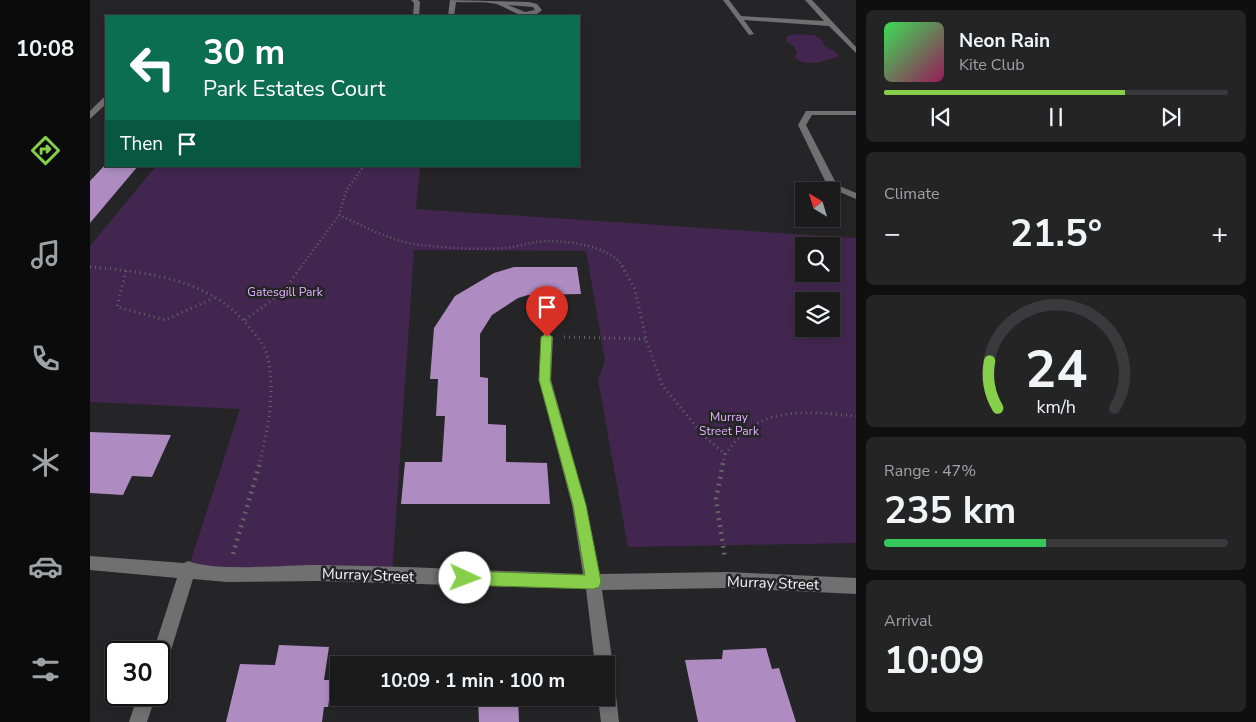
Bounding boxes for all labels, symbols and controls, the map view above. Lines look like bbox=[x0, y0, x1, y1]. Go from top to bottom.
text: Neon Rain bbox=[959, 28, 1050, 54]
text: 30 m bbox=[203, 29, 285, 76]
text: 10:08 bbox=[16, 34, 74, 64]
icon: left bbox=[120, 35, 185, 100]
text: Kite Club bbox=[959, 54, 1025, 76]
text: Park Estates Court bbox=[203, 74, 385, 104]
icon: previous bbox=[927, 103, 955, 131]
icon: pause bbox=[1042, 103, 1070, 131]
icon: next bbox=[1157, 103, 1185, 131]
icon: arrive bbox=[173, 130, 201, 158]
text: Then bbox=[120, 131, 163, 157]
icon: directions bbox=[28, 133, 63, 168]
north arrow bbox=[795, 182, 840, 228]
map controls bbox=[795, 182, 840, 337]
text: Climate bbox=[884, 183, 939, 205]
text: 21.5° bbox=[1010, 208, 1102, 259]
text: − bbox=[884, 215, 901, 253]
text: + bbox=[1211, 215, 1228, 253]
icon: music bbox=[28, 237, 63, 272]
button: search bbox=[795, 237, 840, 282]
park label: Gatesgill Park bbox=[247, 284, 324, 300]
pin bbox=[526, 286, 568, 337]
button: layers bbox=[795, 292, 840, 337]
icon: arrive bbox=[533, 293, 561, 321]
text: 24 bbox=[1025, 334, 1087, 405]
icon: phone bbox=[28, 341, 63, 376]
text: km/h bbox=[1036, 395, 1076, 419]
park label: Murray Street Park bbox=[699, 409, 760, 439]
icon: climate bbox=[28, 445, 63, 480]
text: Range · 47% bbox=[884, 460, 976, 482]
text: 235 km bbox=[884, 485, 1016, 536]
icon: car bbox=[28, 549, 63, 584]
position arrow bbox=[438, 551, 490, 603]
street label: Murray Street bbox=[322, 563, 415, 587]
street label: Murray Street bbox=[727, 571, 820, 595]
text: Arrival bbox=[884, 610, 932, 632]
text: 10:09 bbox=[884, 635, 985, 686]
speed limit sign: 30 bbox=[105, 641, 170, 706]
icon: filters bbox=[28, 652, 63, 687]
text: 10:09 · 1 min · 100 m bbox=[380, 668, 565, 694]

